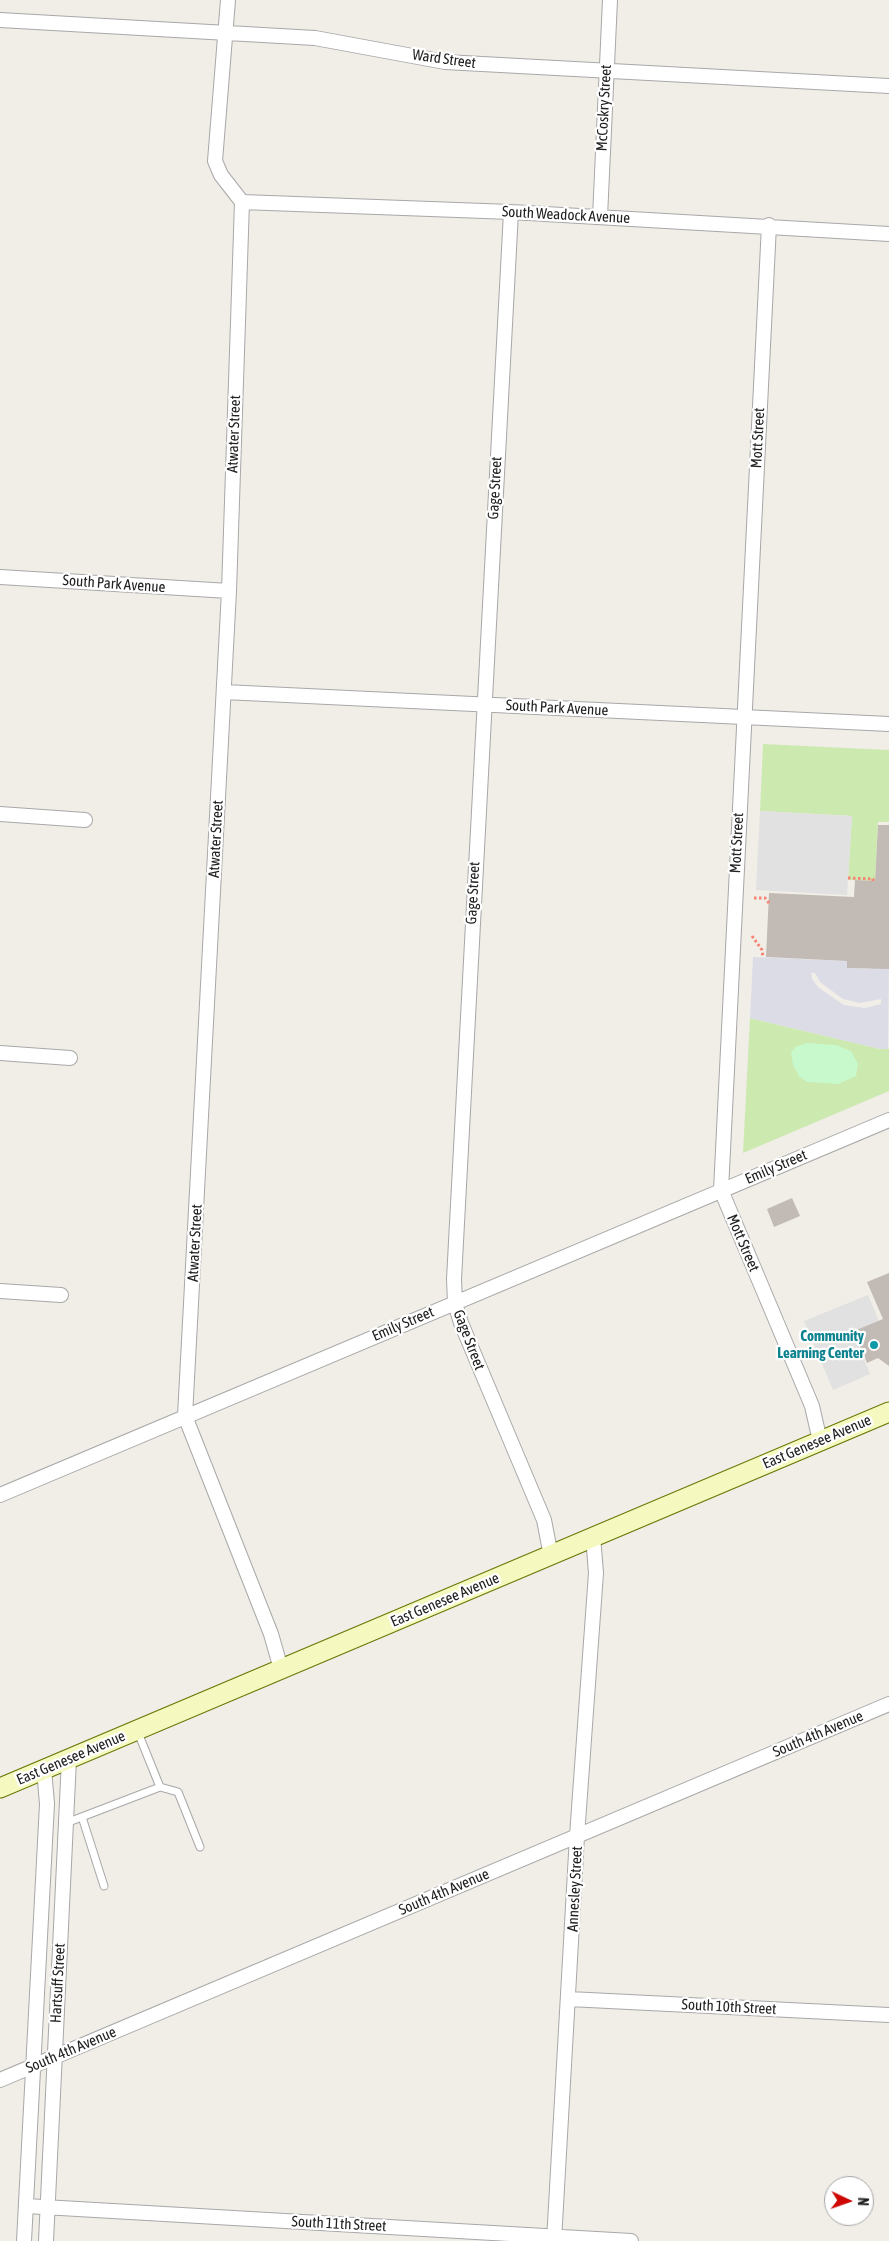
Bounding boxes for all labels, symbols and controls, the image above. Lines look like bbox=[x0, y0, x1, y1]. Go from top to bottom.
street label: Ward Street bbox=[411, 46, 477, 72]
street label: McCoskry Street bbox=[593, 64, 615, 152]
street label: South Weadock Avenue bbox=[501, 203, 631, 227]
street label: Atwater Street bbox=[224, 395, 244, 473]
street label: Mott Street bbox=[747, 407, 769, 469]
street label: Gage Street bbox=[484, 456, 506, 520]
street label: South Park Avenue bbox=[62, 571, 166, 597]
street label: South Park Avenue bbox=[505, 696, 609, 720]
street label: Atwater Street bbox=[205, 800, 227, 878]
street label: Mott Street bbox=[726, 812, 748, 874]
street label: Gage Street bbox=[462, 861, 484, 925]
street label: Emily Street bbox=[742, 1146, 810, 1188]
street label: Atwater Street bbox=[184, 1204, 206, 1282]
street label: Mott Street bbox=[723, 1212, 763, 1274]
street label: Emily Street bbox=[369, 1303, 437, 1345]
street label: Gage Street bbox=[449, 1307, 489, 1373]
place label: Community Learning Center bbox=[777, 1327, 864, 1362]
marker: Community Learning Center bbox=[868, 1339, 880, 1351]
street label: East Genesee Avenue bbox=[760, 1411, 874, 1473]
street label: East Genesee Avenue bbox=[388, 1569, 502, 1631]
street label: South 4th Avenue bbox=[770, 1707, 866, 1761]
street label: East Genesee Avenue bbox=[14, 1727, 128, 1789]
street label: Annesley Street bbox=[564, 1846, 586, 1932]
street label: South 4th Avenue bbox=[396, 1865, 492, 1919]
street label: Hartsuff Street bbox=[47, 1943, 69, 2023]
street label: South 10th Street bbox=[681, 1996, 777, 2018]
street label: South 4th Avenue bbox=[23, 2023, 119, 2077]
north arrow bbox=[824, 2176, 874, 2226]
text: N bbox=[855, 2197, 871, 2206]
street label: South 11th Street bbox=[291, 2213, 387, 2235]

